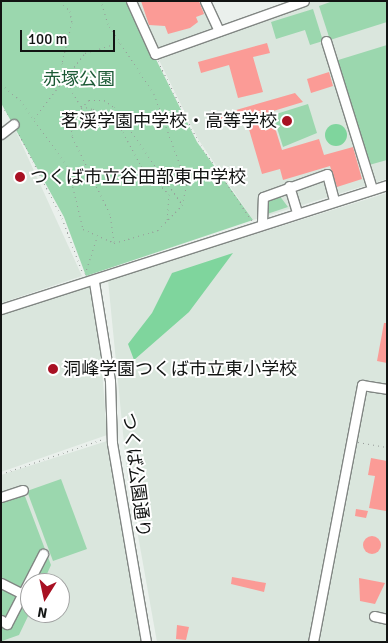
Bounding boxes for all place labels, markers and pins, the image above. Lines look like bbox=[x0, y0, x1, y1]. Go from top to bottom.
place label: 茗渓学園中学校・高等学校 bbox=[61, 110, 277, 132]
marker: 茗渓学園中学校・高等学校 bbox=[281, 115, 293, 127]
place label: つくば市立谷田部東中学校 bbox=[30, 166, 246, 188]
marker: つくば市立谷田部東中学校 bbox=[14, 171, 26, 183]
place label: 洞峰学園つくば市立東小学校 bbox=[63, 358, 297, 380]
marker: 洞峰学園つくば市立東小学校 bbox=[47, 363, 59, 375]

